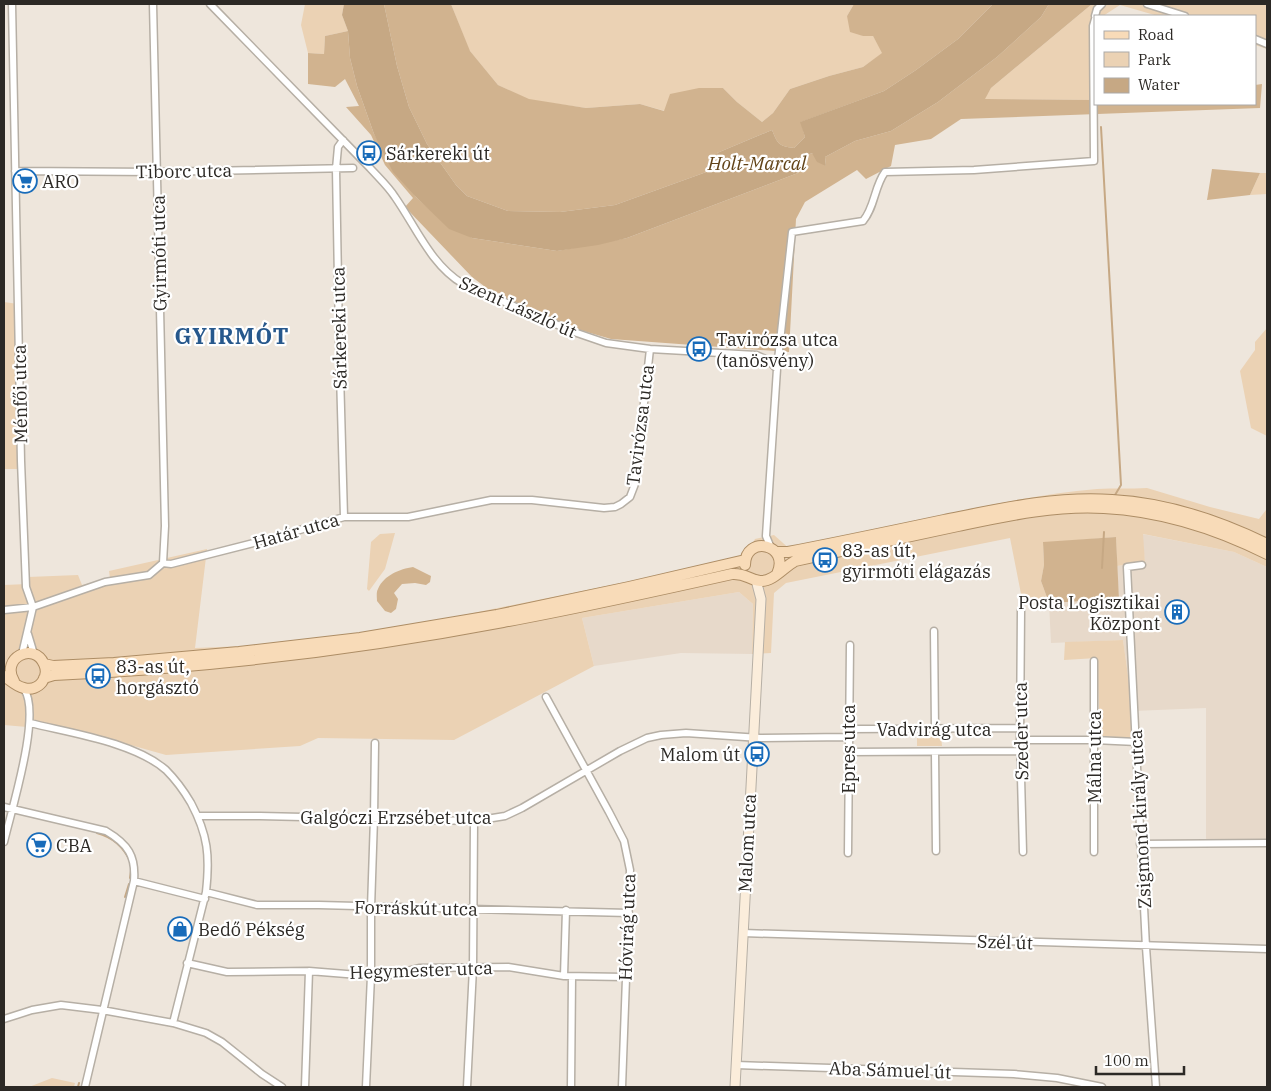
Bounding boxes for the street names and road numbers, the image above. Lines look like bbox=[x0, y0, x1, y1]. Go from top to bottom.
street label: Tiborc utca bbox=[136, 159, 233, 183]
street label: Gyirmóti utca bbox=[146, 194, 172, 311]
street label: Sárkereki utca bbox=[326, 266, 352, 390]
street label: Szent László út bbox=[456, 271, 580, 343]
street label: Ménfői utca bbox=[8, 344, 32, 444]
street label: Tavirózsa utca bbox=[621, 363, 659, 487]
street label: Határ utca bbox=[250, 508, 342, 554]
street label: Szeder utca bbox=[1009, 681, 1033, 780]
street label: Epres utca bbox=[837, 704, 860, 794]
street label: Málna utca bbox=[1083, 710, 1106, 804]
street label: Vadvirág utca bbox=[876, 718, 992, 741]
street label: Zsigmond király utca bbox=[1124, 729, 1156, 909]
street label: Malom utca bbox=[733, 793, 761, 893]
street label: Galgóczi Erzsébet utca bbox=[300, 806, 492, 829]
street label: Hóvirág utca bbox=[614, 873, 640, 981]
street label: Forráskút utca bbox=[354, 895, 478, 921]
street label: Szél út bbox=[977, 930, 1033, 954]
street label: Hegymester utca bbox=[349, 956, 493, 984]
street label: Aba Sámuel út bbox=[828, 1056, 952, 1084]

